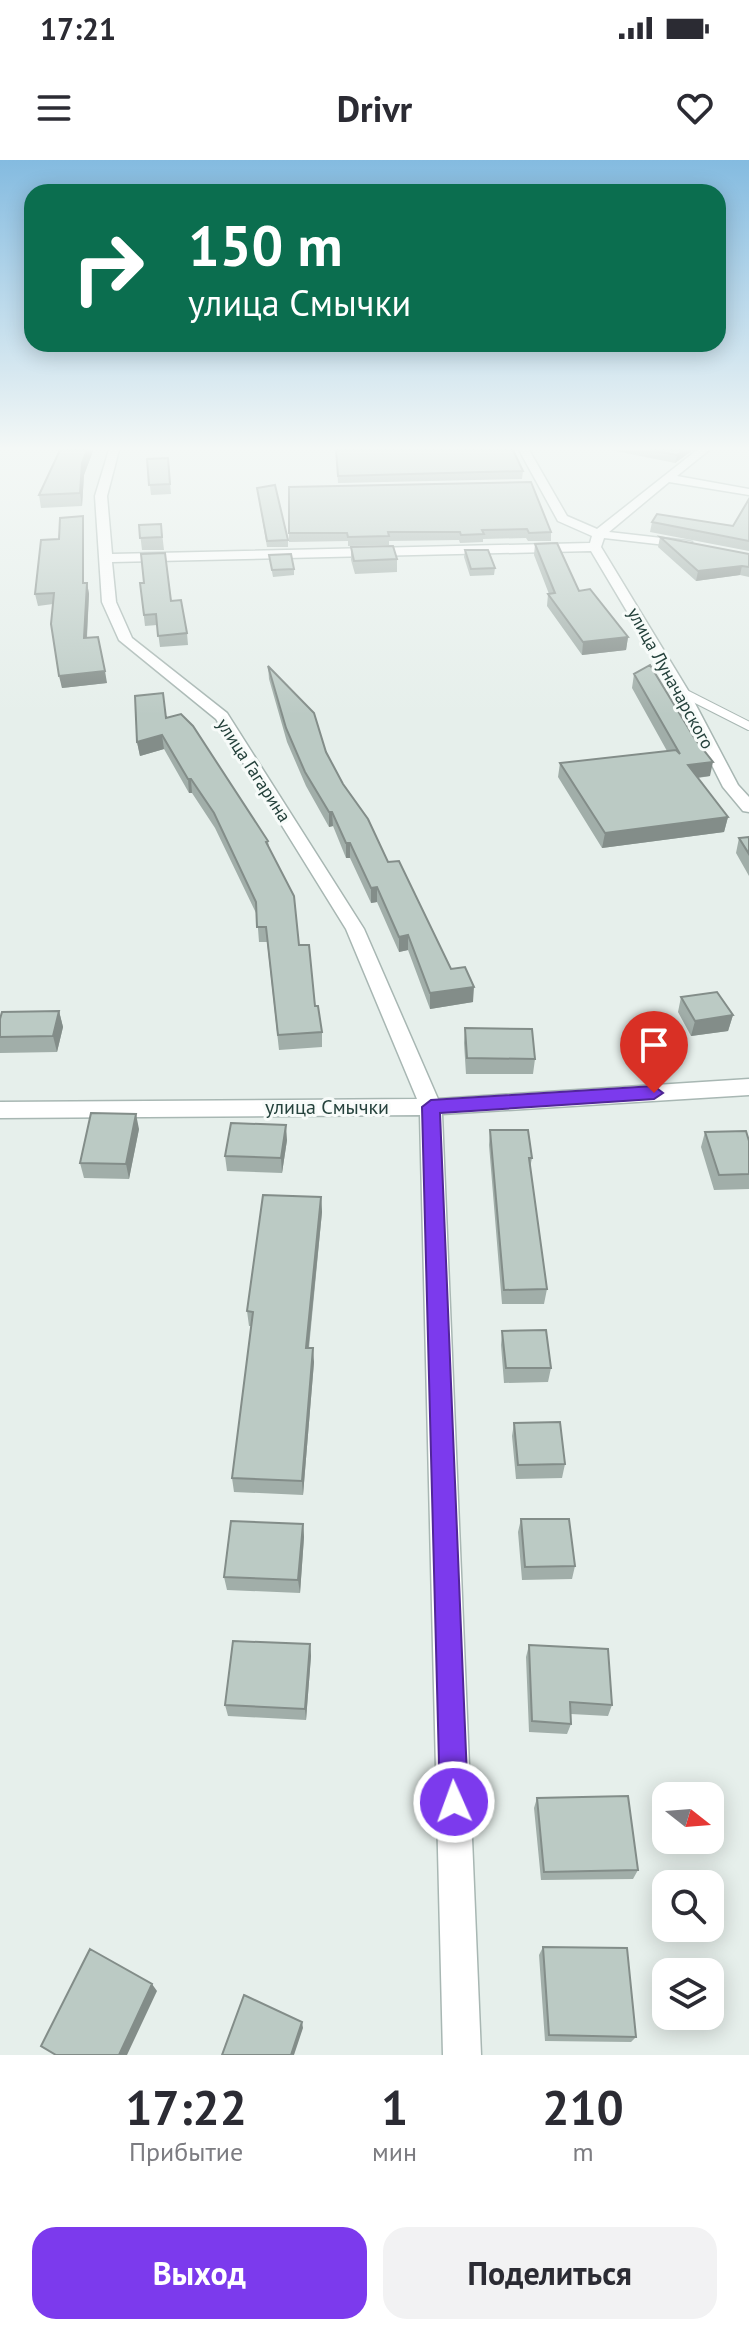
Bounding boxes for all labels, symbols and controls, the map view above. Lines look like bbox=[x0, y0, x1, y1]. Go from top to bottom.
text: 17:21 bbox=[40, 9, 116, 48]
text: Drivr bbox=[337, 85, 412, 132]
icon: menu bbox=[32, 86, 76, 130]
icon: heart bbox=[673, 86, 717, 130]
text: 150 m bbox=[188, 209, 343, 281]
icon: right bbox=[56, 216, 160, 320]
text: улица Смычки bbox=[188, 279, 411, 326]
street label: улица Луначарского bbox=[623, 603, 719, 753]
street label: улица Гагарина bbox=[212, 714, 296, 826]
pin bbox=[620, 1011, 688, 1093]
icon: arrive bbox=[632, 1023, 676, 1067]
street label: улица Смычки bbox=[265, 1094, 389, 1120]
position arrow bbox=[412, 1760, 496, 1844]
north arrow bbox=[652, 1782, 724, 1854]
map controls bbox=[652, 1782, 724, 2030]
button: search bbox=[652, 1870, 724, 1942]
button: layers bbox=[652, 1958, 724, 2030]
text: 17:22 bbox=[125, 2076, 247, 2138]
text: 1 bbox=[381, 2076, 408, 2138]
text: 210 bbox=[542, 2076, 624, 2138]
text: Прибытие bbox=[129, 2135, 243, 2168]
text: мин bbox=[372, 2135, 417, 2168]
text: m bbox=[572, 2135, 594, 2168]
button: Выход bbox=[32, 2227, 367, 2319]
button: Поделиться bbox=[383, 2227, 717, 2319]

